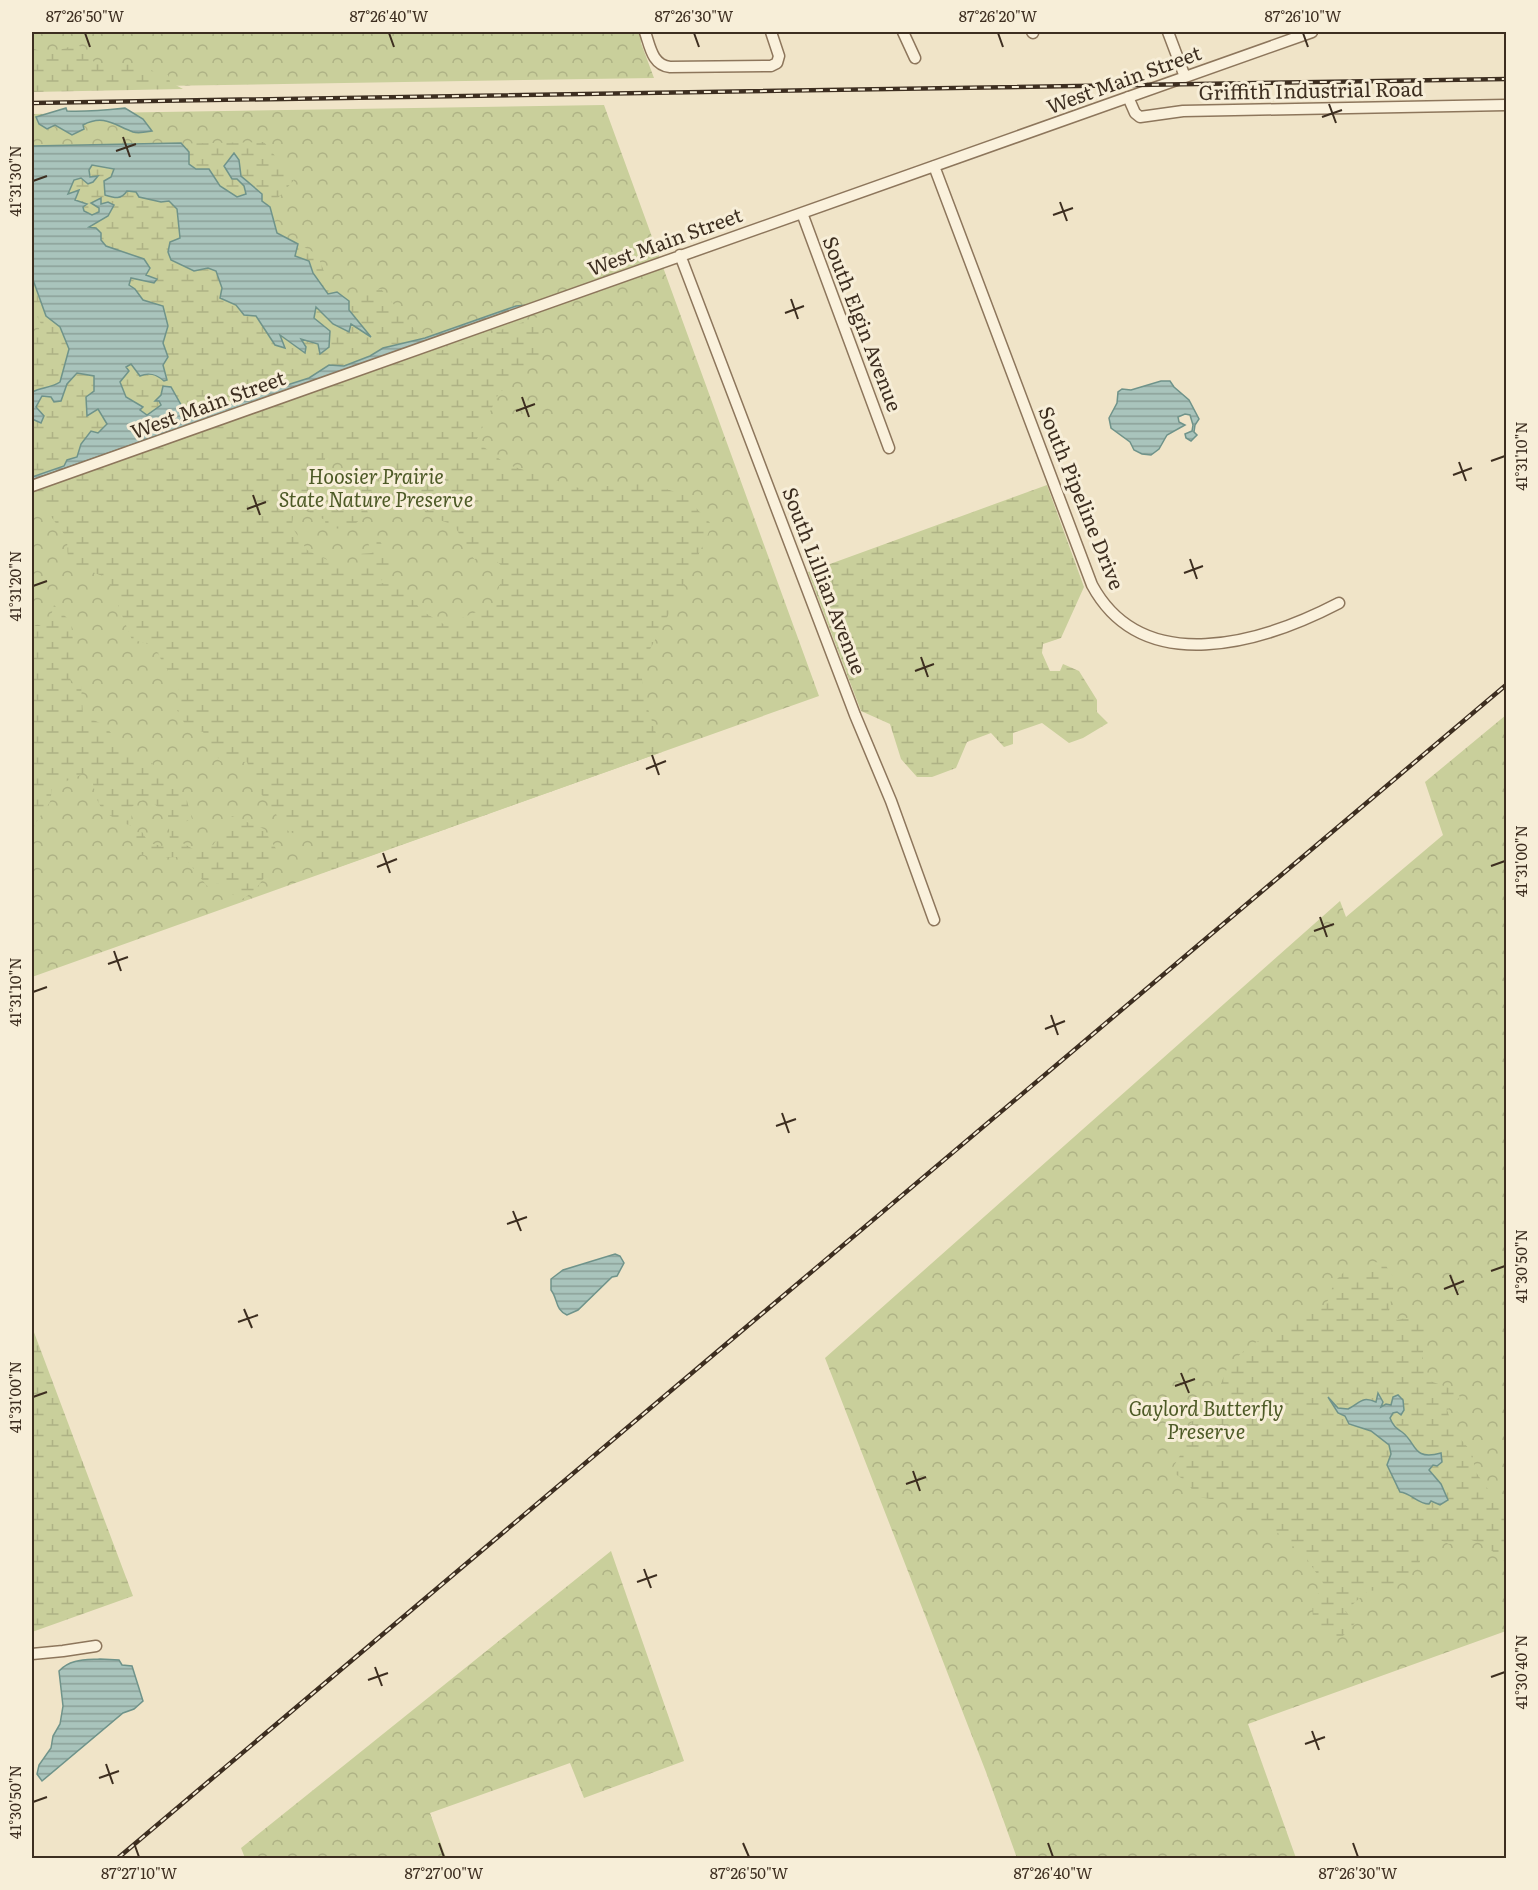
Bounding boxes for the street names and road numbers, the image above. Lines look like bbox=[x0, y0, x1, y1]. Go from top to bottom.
street label: West Main Street bbox=[1042, 36, 1205, 120]
street label: Griffith Industrial Road bbox=[1198, 72, 1424, 106]
street label: West Main Street bbox=[583, 198, 746, 282]
street label: South Elgin Avenue bbox=[817, 231, 911, 415]
street label: West Main Street bbox=[126, 361, 289, 445]
street label: South Pipeline Drive bbox=[1032, 401, 1133, 594]
street label: South Lillian Avenue bbox=[776, 482, 875, 678]

